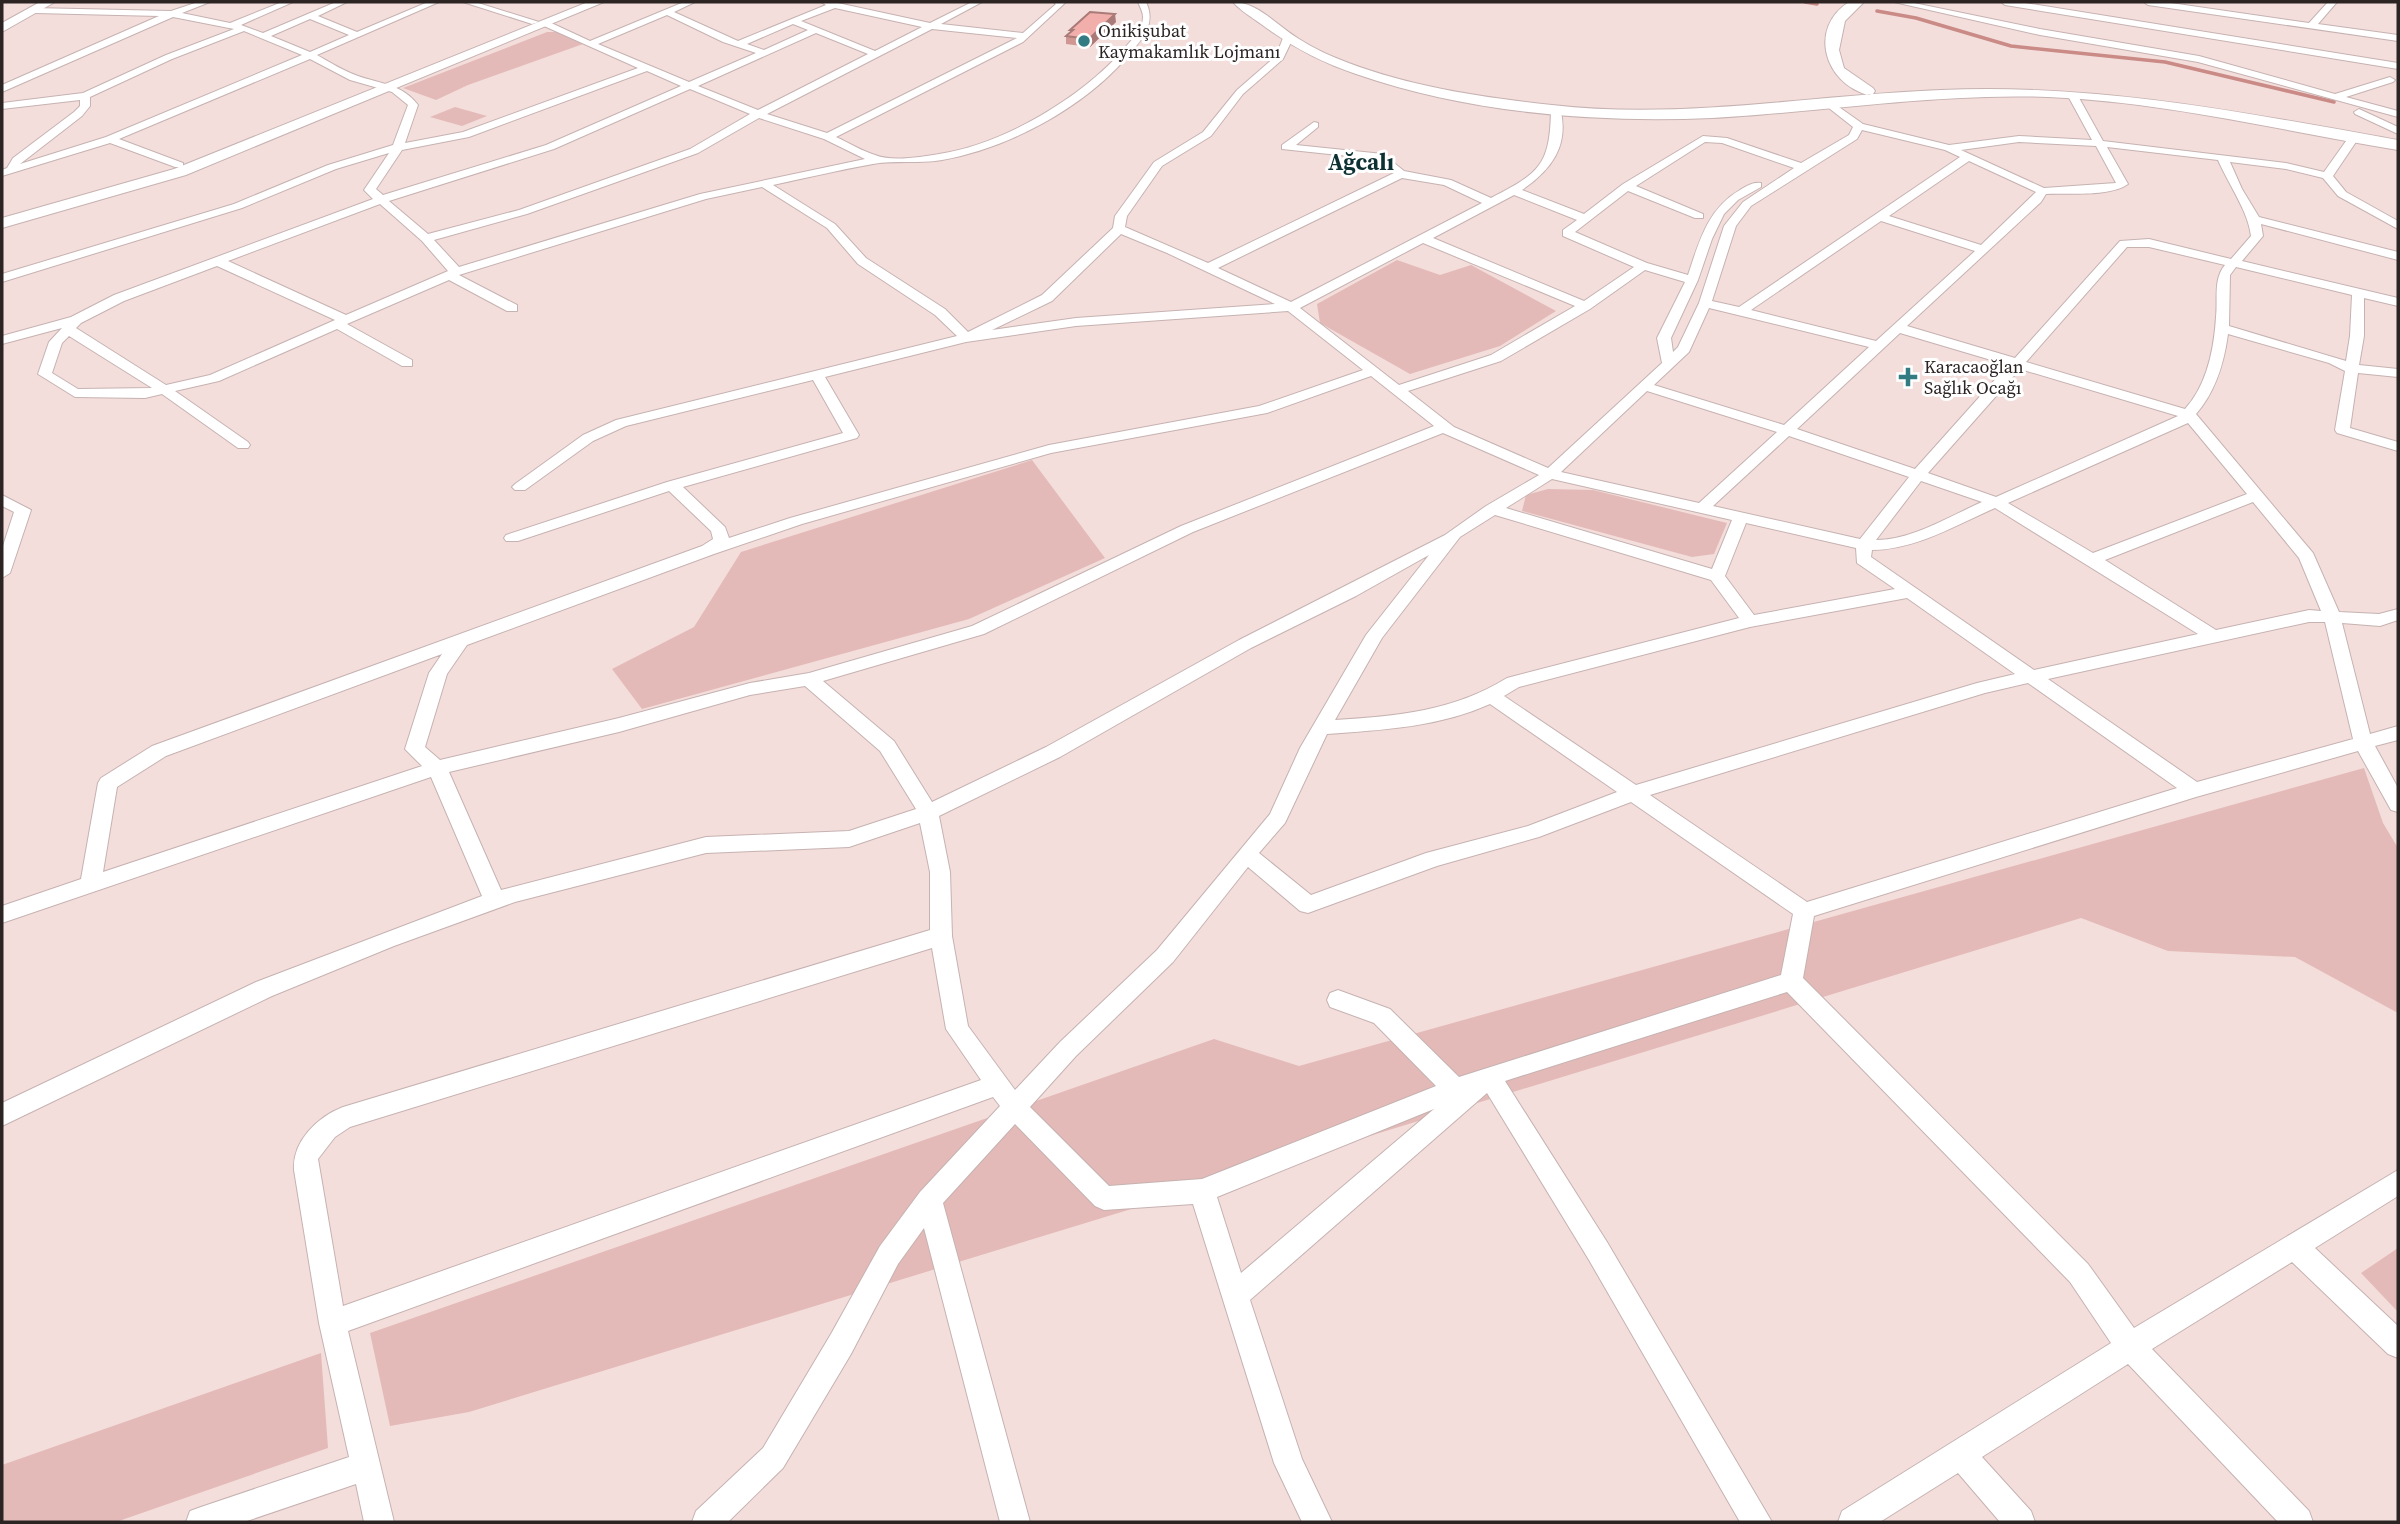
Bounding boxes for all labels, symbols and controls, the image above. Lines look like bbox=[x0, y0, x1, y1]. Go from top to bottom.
place label: Onikişubat Kaymakamlık Lojmanı bbox=[1098, 18, 1280, 64]
marker: Onikişubat Kaymakamlık Lojmanı bbox=[1076, 33, 1092, 49]
district label: Ağcalı bbox=[1328, 146, 1394, 178]
place label: Karacaoğlan Sağlık Ocağı bbox=[1924, 354, 2024, 400]
marker: Karacaoğlan Sağlık Ocağı bbox=[1898, 367, 1918, 387]

